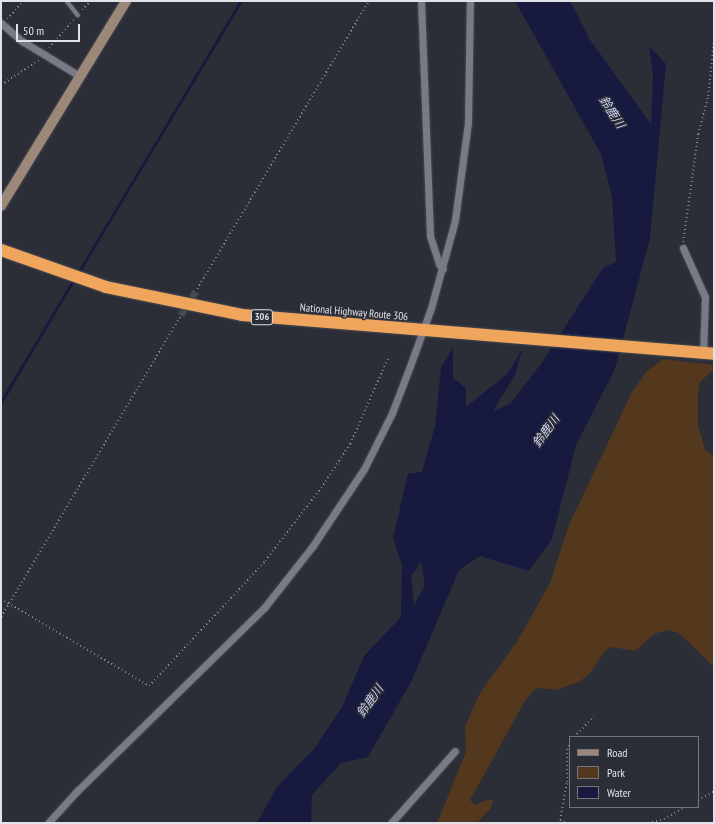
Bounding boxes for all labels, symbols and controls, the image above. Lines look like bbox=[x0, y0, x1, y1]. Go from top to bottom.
scale bar bbox=[18, 16, 82, 42]
text: 50 m bbox=[23, 23, 44, 38]
water label: 鈴鹿川 bbox=[596, 93, 628, 131]
street label: National Highway Route 306 bbox=[299, 301, 409, 323]
road number: 306 bbox=[250, 309, 274, 325]
water label: 鈴鹿川 bbox=[530, 412, 562, 450]
water label: 鈴鹿川 bbox=[354, 682, 386, 720]
legend bbox=[569, 736, 699, 808]
text: Road bbox=[607, 745, 627, 760]
text: Park bbox=[607, 765, 625, 780]
text: Water bbox=[607, 785, 631, 800]

